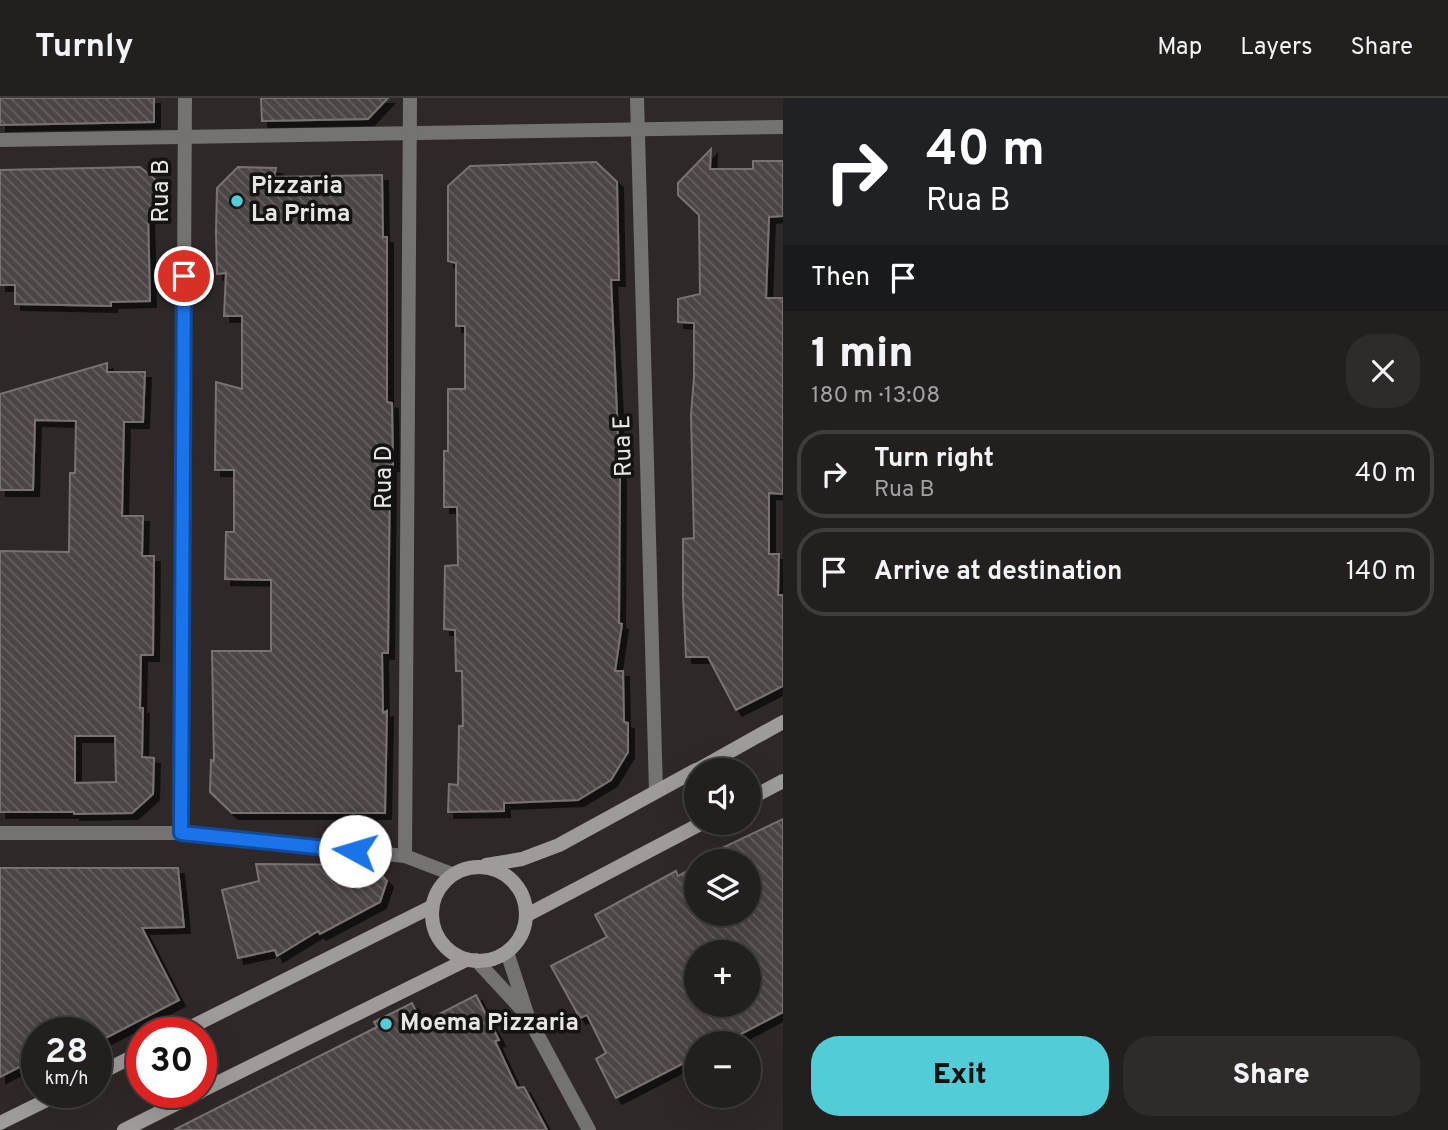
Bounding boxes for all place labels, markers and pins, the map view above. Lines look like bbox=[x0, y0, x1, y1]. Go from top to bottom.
place label: Pizzaria La Prima bbox=[251, 172, 350, 230]
marker: Pizzaria La Prima bbox=[229, 193, 245, 209]
pin bbox=[154, 246, 214, 306]
place label: Moema Pizzaria bbox=[400, 1009, 579, 1039]
marker: Moema Pizzaria bbox=[378, 1016, 394, 1032]

